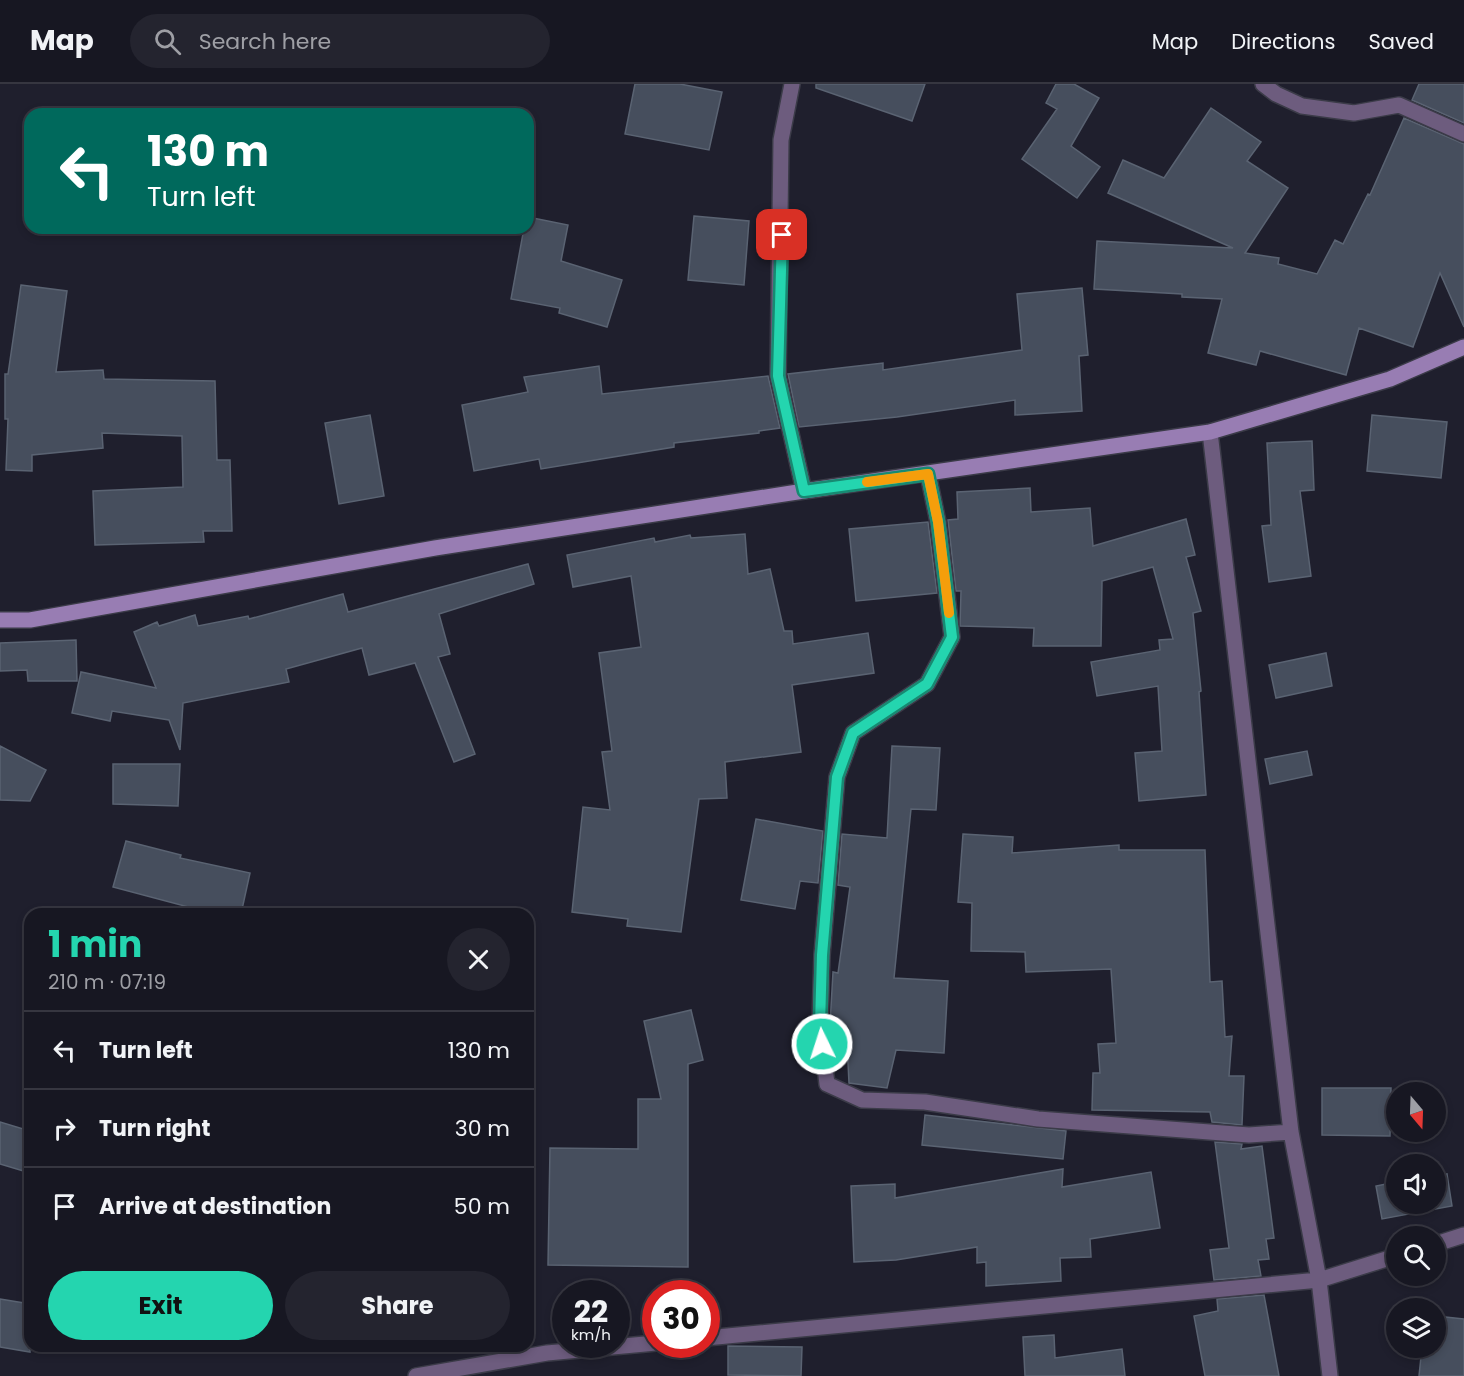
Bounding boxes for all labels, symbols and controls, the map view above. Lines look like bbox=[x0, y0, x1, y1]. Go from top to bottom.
search box bbox=[130, 14, 550, 68]
text: Map bbox=[30, 21, 94, 60]
icon: search bbox=[151, 25, 184, 58]
text: Search here bbox=[199, 26, 331, 57]
text: Map bbox=[1152, 27, 1198, 56]
text: Directions bbox=[1231, 27, 1335, 56]
text: Saved bbox=[1368, 27, 1434, 56]
text: 130 m bbox=[147, 122, 269, 181]
icon: left bbox=[48, 132, 126, 210]
text: Turn left bbox=[147, 178, 256, 215]
pin bbox=[756, 209, 807, 260]
icon: arrive bbox=[765, 218, 798, 251]
text: 1 min bbox=[48, 919, 142, 970]
button: close bbox=[447, 928, 510, 991]
text: 210 m · 07:19 bbox=[48, 968, 166, 996]
position arrow bbox=[790, 1012, 854, 1076]
icon: left bbox=[48, 1034, 81, 1067]
text: Turn left bbox=[99, 1035, 193, 1066]
text: 130 m bbox=[448, 1035, 510, 1066]
north arrow bbox=[1386, 1082, 1446, 1142]
map controls bbox=[1386, 1082, 1446, 1358]
icon: right bbox=[48, 1112, 81, 1145]
text: Turn right bbox=[99, 1113, 210, 1144]
text: 30 m bbox=[455, 1113, 510, 1144]
button: sound bbox=[1386, 1154, 1446, 1214]
icon: arrive bbox=[48, 1190, 81, 1223]
text: Arrive at destination bbox=[99, 1191, 331, 1222]
text: 50 m bbox=[454, 1191, 510, 1222]
button: search bbox=[1386, 1226, 1446, 1286]
button: Exit bbox=[48, 1271, 273, 1340]
button: Share bbox=[285, 1271, 510, 1340]
speed limit sign: 30 bbox=[642, 1280, 720, 1358]
text: 22 bbox=[574, 1290, 608, 1333]
button: layers bbox=[1386, 1298, 1446, 1358]
text: km/h bbox=[571, 1324, 611, 1345]

